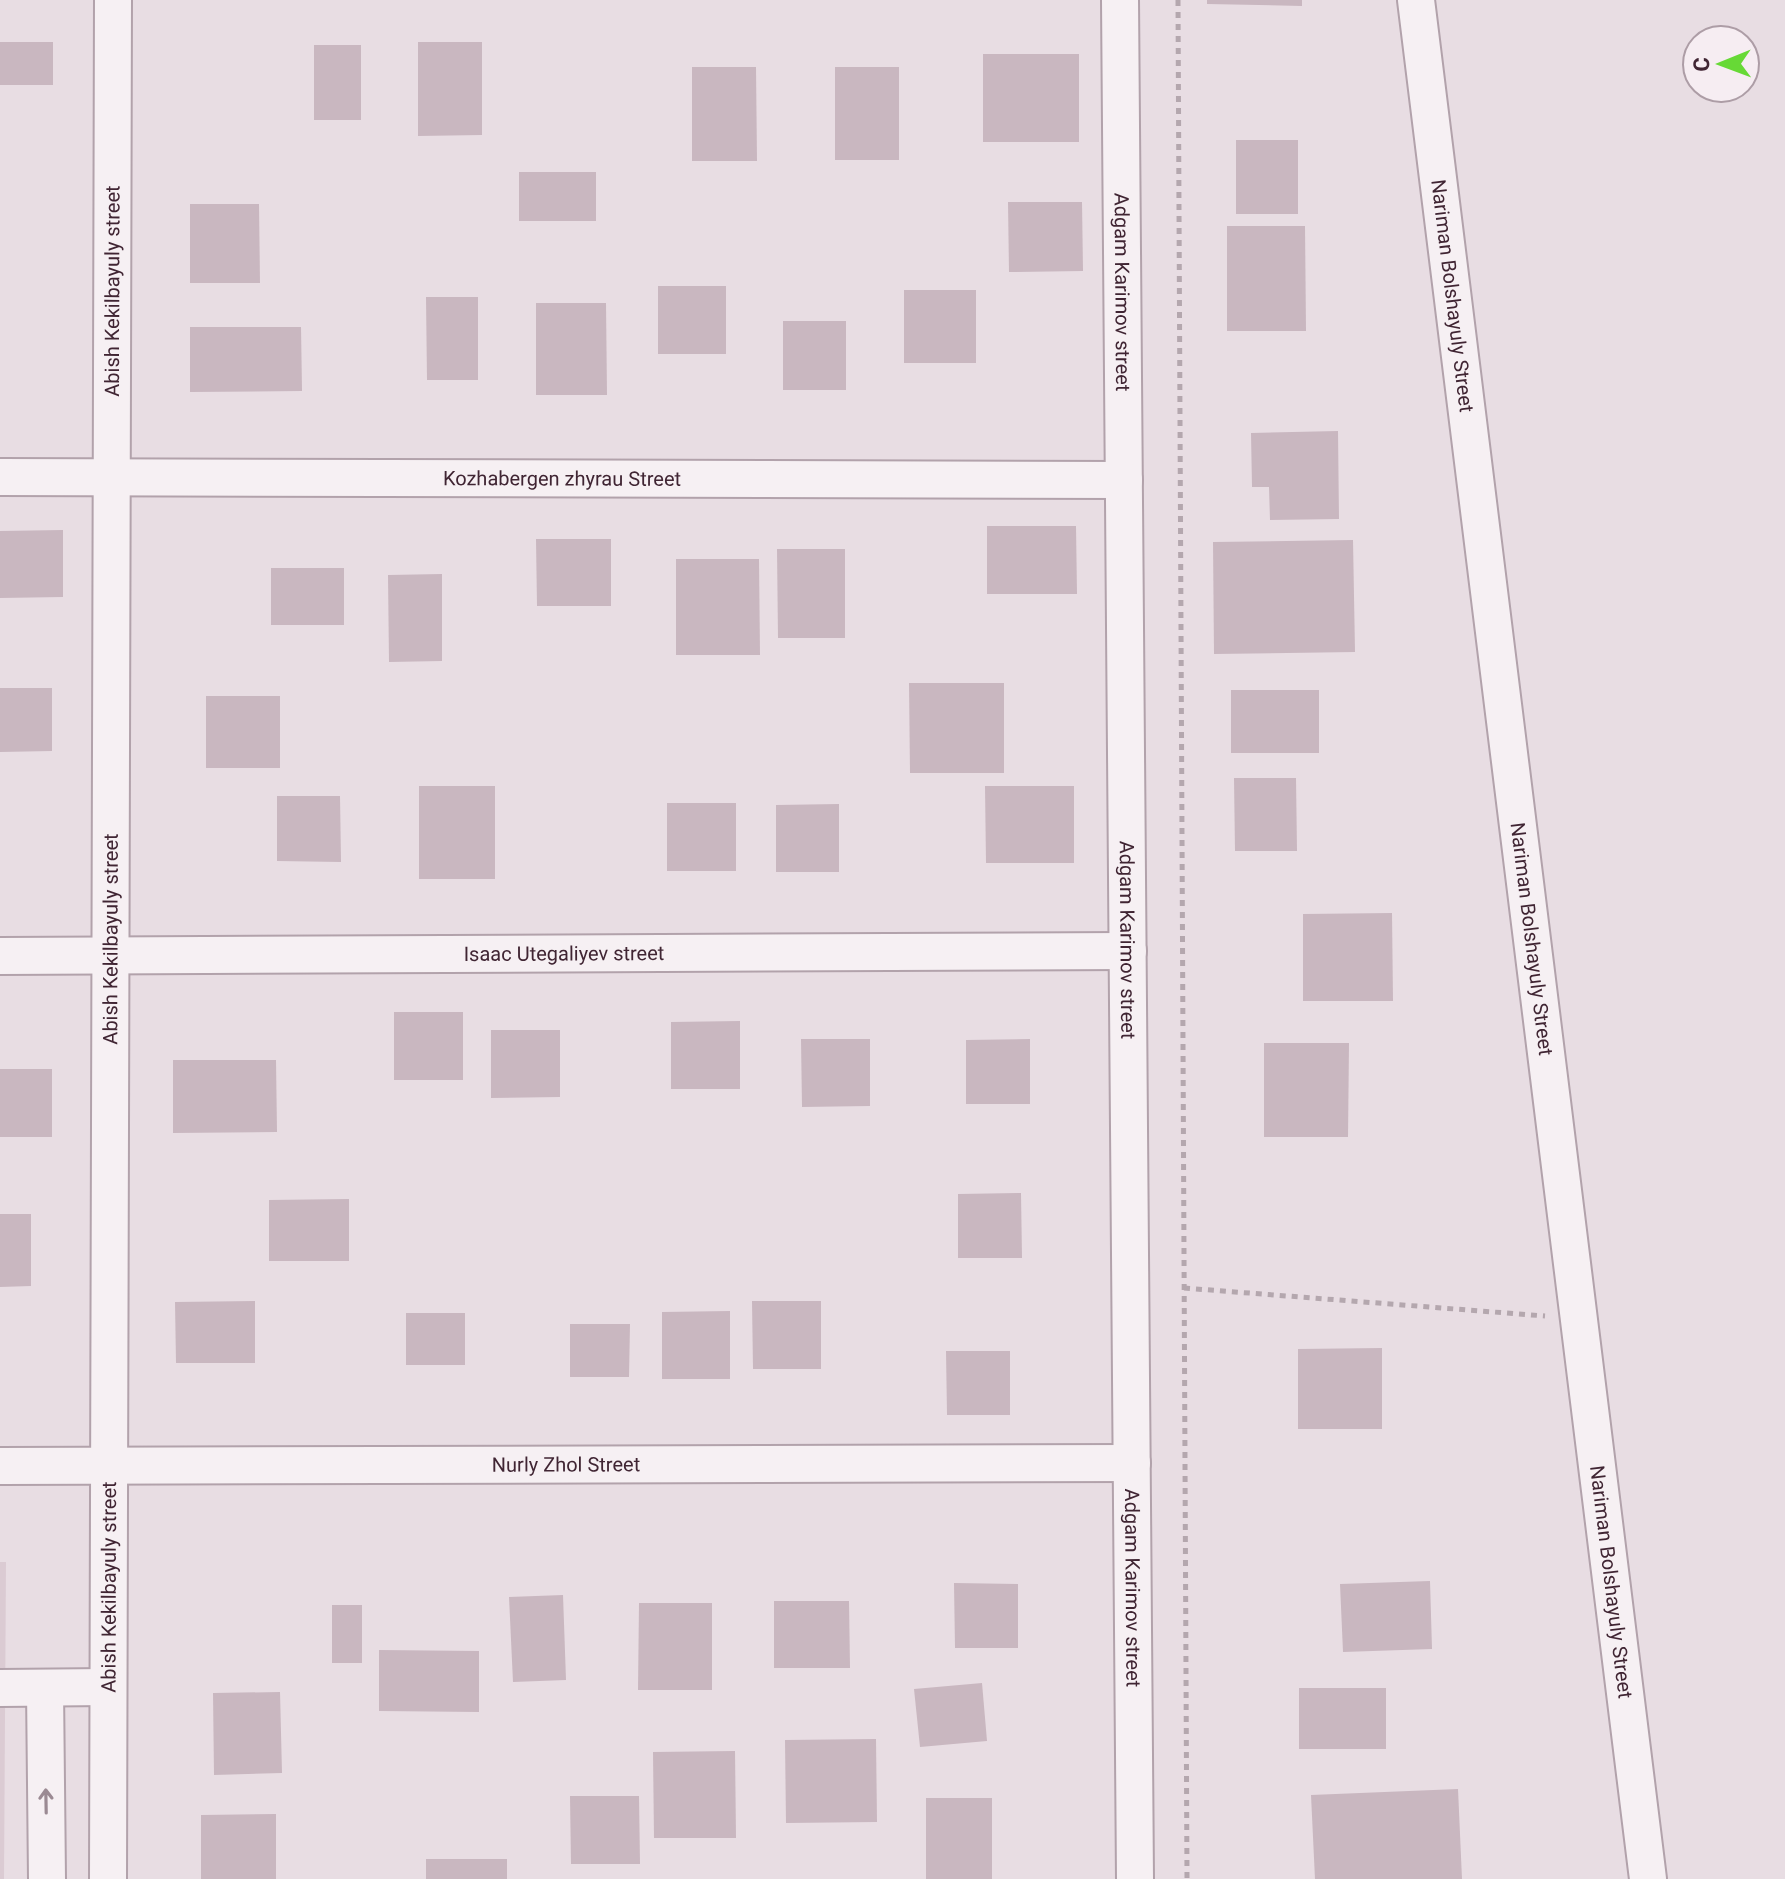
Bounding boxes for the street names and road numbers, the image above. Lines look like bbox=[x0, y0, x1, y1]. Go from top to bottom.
street label: Nariman Bolshayuly Street bbox=[1426, 178, 1479, 414]
street label: Abish Kekilbayuly street bbox=[100, 185, 125, 397]
street label: Adgam Karimov street bbox=[1110, 193, 1135, 391]
street label: Kozhabergen zhyrau Street bbox=[443, 466, 681, 491]
street label: Nariman Bolshayuly Street bbox=[1506, 821, 1558, 1057]
street label: Abish Kekilbayuly street bbox=[98, 833, 123, 1045]
street label: Adgam Karimov street bbox=[1115, 840, 1140, 1039]
street label: Isaac Utegaliyev street bbox=[464, 941, 664, 966]
street label: Nurly Zhol Street bbox=[492, 1452, 640, 1477]
street label: Nariman Bolshayuly Street bbox=[1585, 1464, 1638, 1700]
street label: Abish Kekilbayuly street bbox=[96, 1481, 121, 1693]
street label: Adgam Karimov street bbox=[1120, 1488, 1145, 1687]

